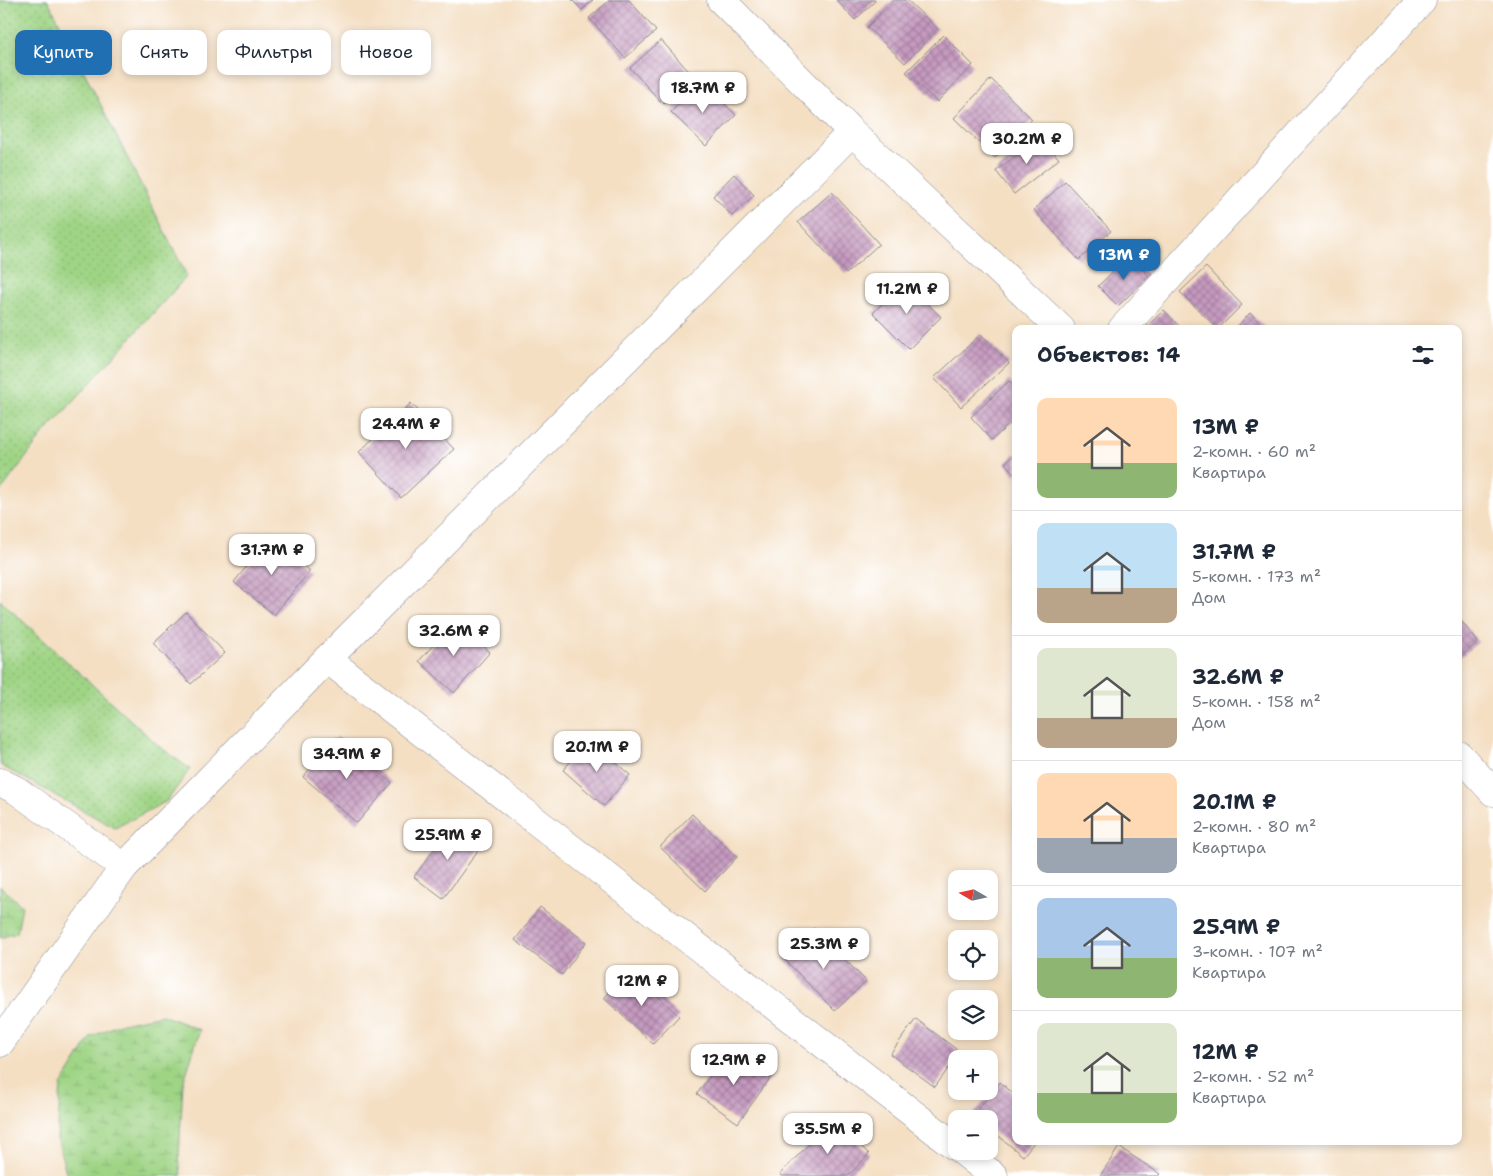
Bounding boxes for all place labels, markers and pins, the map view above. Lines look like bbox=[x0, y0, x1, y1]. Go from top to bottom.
pin: 18.7M ₽ bbox=[657, 72, 749, 114]
pin: 30.2M ₽ bbox=[981, 122, 1073, 165]
pin: 13M ₽ bbox=[1089, 238, 1159, 281]
pin: 11.2M ₽ bbox=[861, 272, 953, 315]
pin: 24.4M ₽ bbox=[360, 408, 452, 450]
pin: 31.7M ₽ bbox=[226, 534, 318, 576]
pin: 32.6M ₽ bbox=[408, 614, 500, 657]
pin: 20.1M ₽ bbox=[551, 730, 643, 773]
pin: 34.9M ₽ bbox=[301, 738, 393, 780]
pin: 25.9M ₽ bbox=[402, 818, 494, 861]
pin: 25.3M ₽ bbox=[778, 928, 870, 970]
pin: 12M ₽ bbox=[607, 964, 677, 1007]
pin: 12.9M ₽ bbox=[688, 1044, 780, 1086]
pin: 35.5M ₽ bbox=[782, 1112, 874, 1155]

